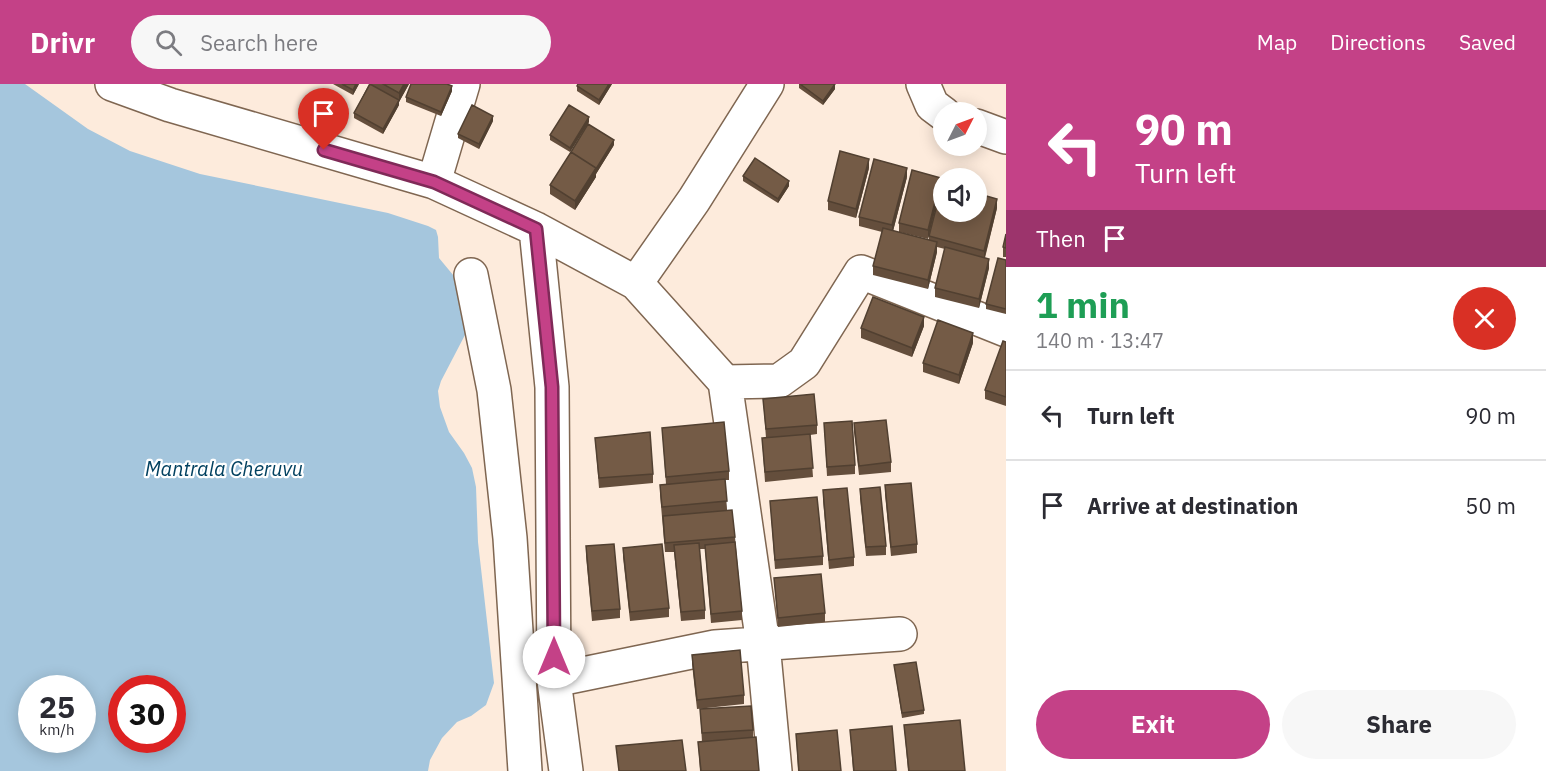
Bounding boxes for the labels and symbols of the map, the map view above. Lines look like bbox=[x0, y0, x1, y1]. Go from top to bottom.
pin bbox=[298, 88, 349, 150]
north arrow bbox=[933, 102, 987, 156]
water label: Mantrala Cheruvu bbox=[145, 455, 303, 482]
position arrow bbox=[522, 625, 586, 689]
speed limit sign: 30 bbox=[108, 675, 186, 753]

